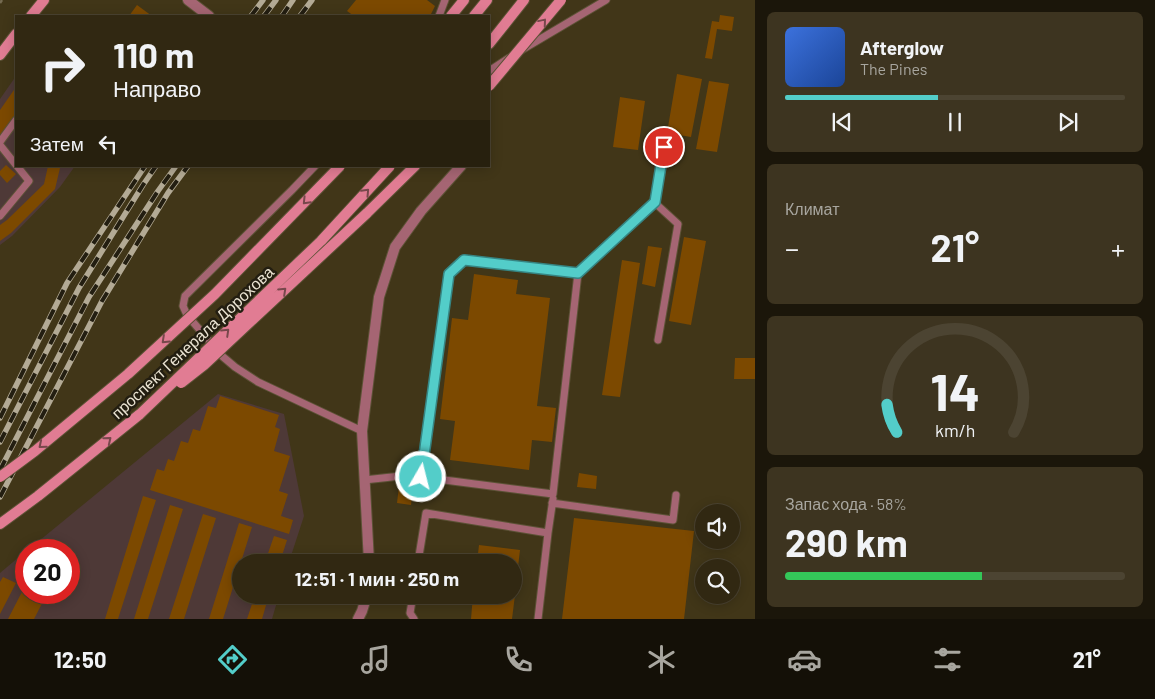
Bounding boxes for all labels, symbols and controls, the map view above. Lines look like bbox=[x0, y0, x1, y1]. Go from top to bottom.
one-way arrow bbox=[537, 19, 545, 28]
text: 110 m bbox=[113, 33, 194, 75]
icon: right bbox=[30, 35, 95, 100]
text: Afterglow bbox=[860, 36, 944, 59]
text: The Pines bbox=[860, 59, 928, 78]
text: Направо bbox=[113, 75, 201, 101]
icon: previous bbox=[828, 108, 856, 136]
icon: pause bbox=[941, 108, 969, 136]
icon: next bbox=[1054, 108, 1082, 136]
pin bbox=[643, 126, 685, 168]
icon: left bbox=[94, 130, 122, 158]
text: Затем bbox=[30, 132, 84, 155]
icon: arrive bbox=[650, 133, 678, 161]
one-way arrow bbox=[360, 189, 369, 198]
one-way arrow bbox=[303, 196, 312, 205]
text: Климат bbox=[785, 199, 839, 218]
text: 21° bbox=[931, 224, 979, 270]
text: − bbox=[785, 231, 799, 265]
text: + bbox=[1111, 231, 1125, 265]
street label: проспект Генерала Дорохова bbox=[107, 262, 277, 422]
one-way arrow bbox=[278, 288, 287, 297]
one-way arrow bbox=[221, 329, 230, 338]
one-way arrow bbox=[162, 334, 171, 343]
text: 14 bbox=[930, 359, 980, 421]
text: km/h bbox=[935, 419, 975, 441]
one-way arrow bbox=[102, 438, 111, 446]
one-way arrow bbox=[39, 440, 48, 448]
position arrow bbox=[394, 450, 446, 502]
text: Запас хода · 58% bbox=[785, 494, 907, 513]
map controls bbox=[695, 504, 740, 604]
button: sound bbox=[695, 504, 740, 549]
text: 290 km bbox=[785, 519, 908, 565]
speed limit sign: 20 bbox=[15, 539, 80, 604]
button: search bbox=[695, 559, 740, 604]
text: 12:51 · 1 мин · 250 m bbox=[295, 567, 459, 590]
icon: directions bbox=[215, 642, 250, 677]
icon: music bbox=[358, 642, 393, 677]
icon: phone bbox=[501, 642, 536, 677]
icon: climate bbox=[644, 642, 679, 677]
icon: car bbox=[787, 642, 822, 677]
icon: filters bbox=[930, 642, 965, 677]
text: 12:50 bbox=[54, 646, 107, 672]
text: 21° bbox=[1073, 646, 1101, 672]

